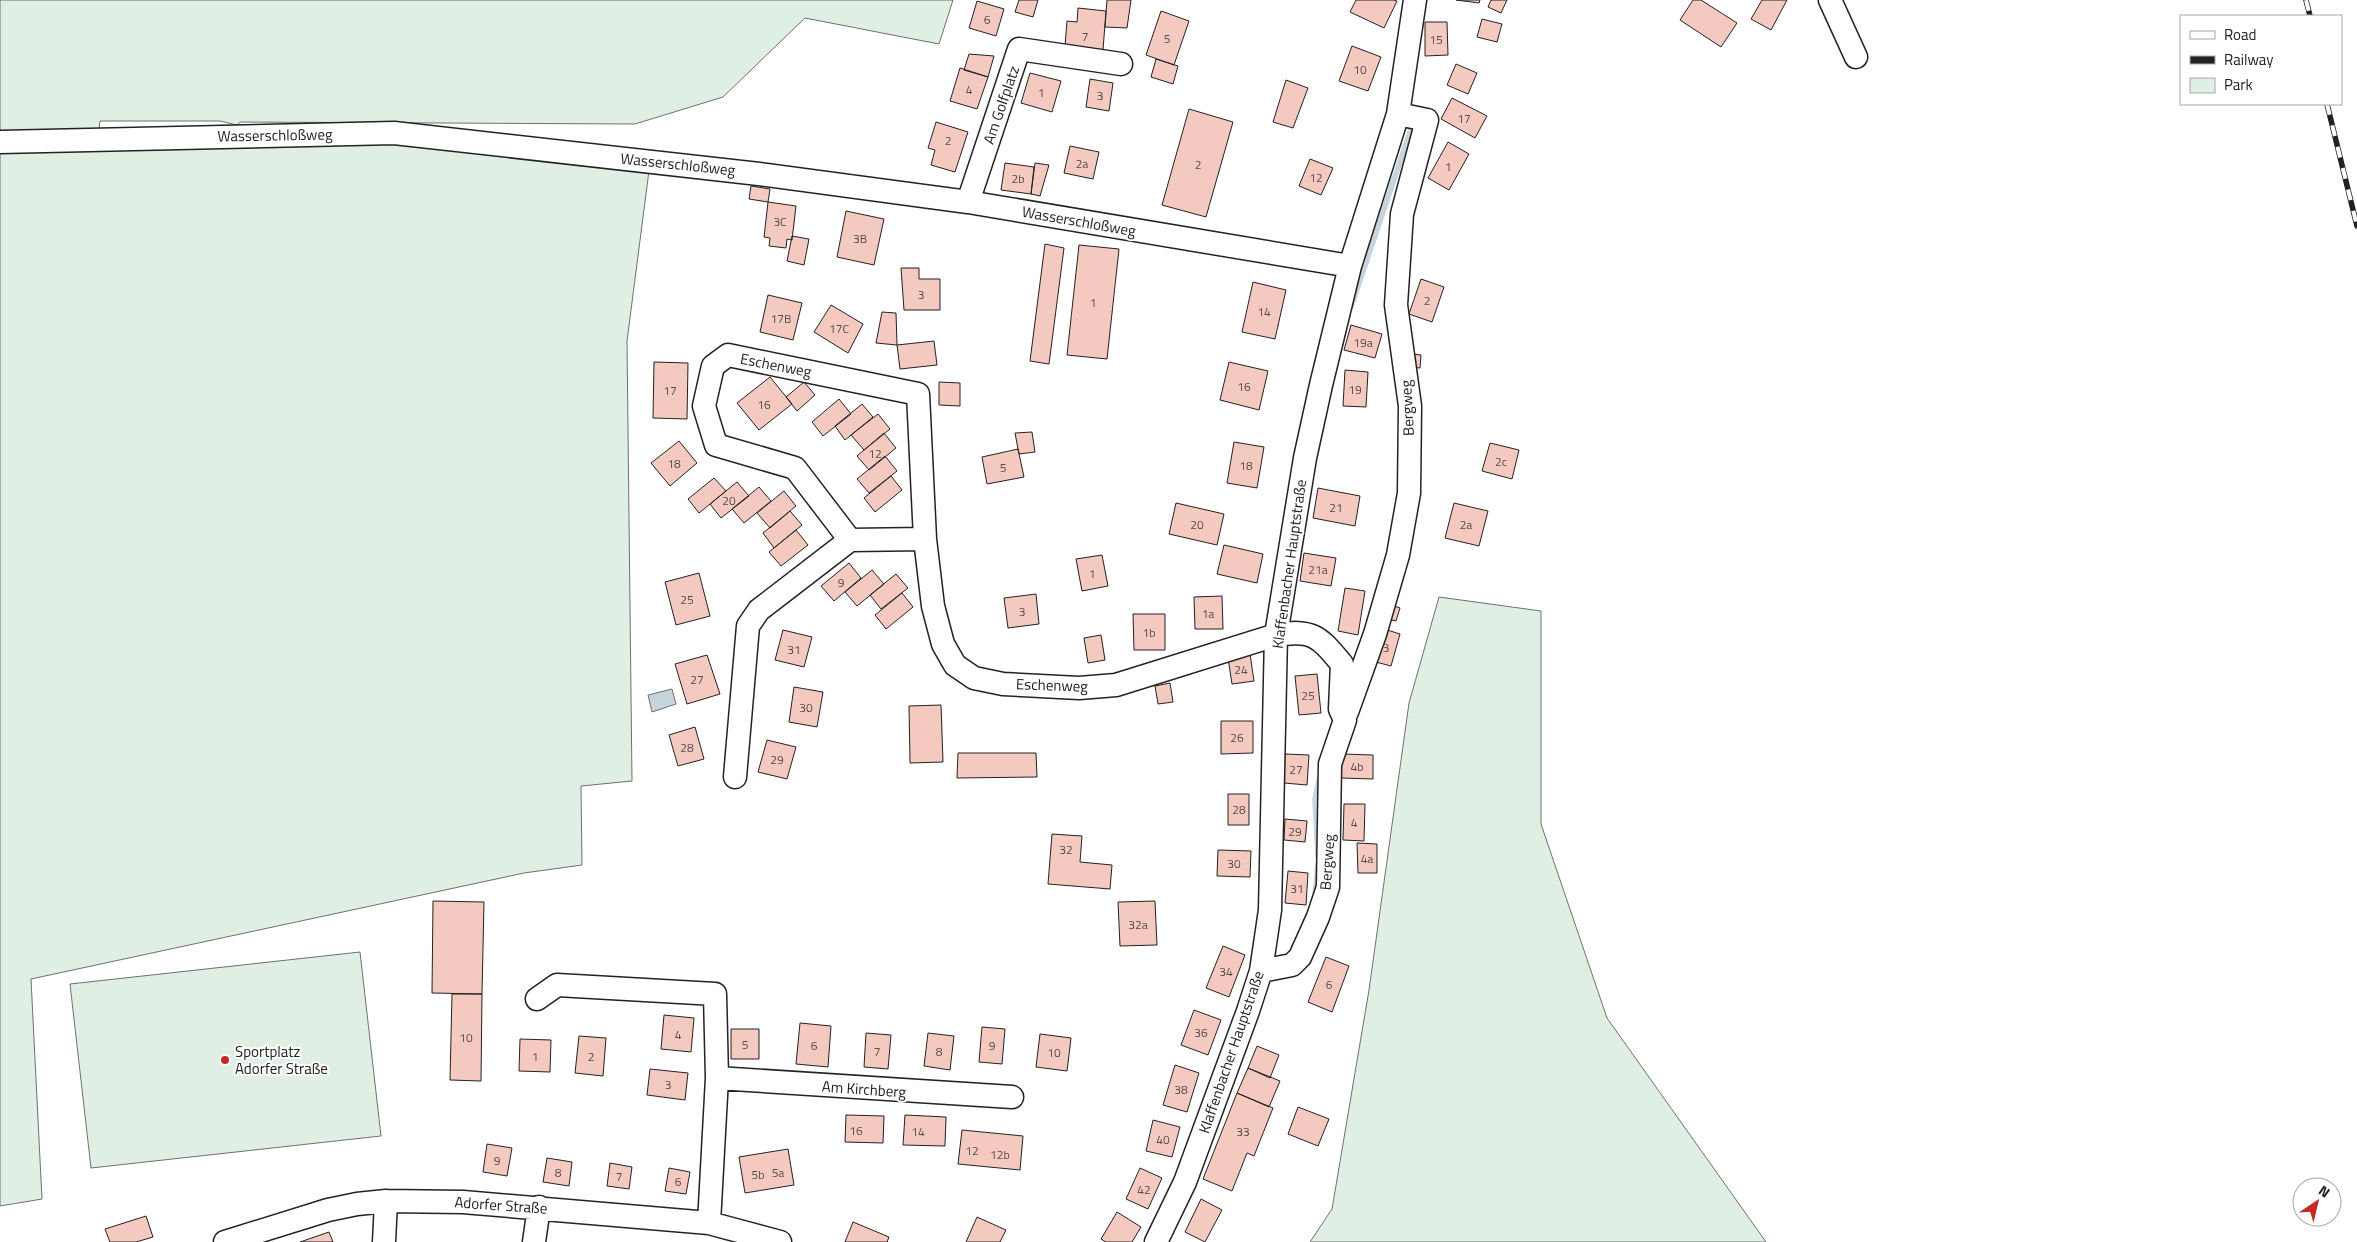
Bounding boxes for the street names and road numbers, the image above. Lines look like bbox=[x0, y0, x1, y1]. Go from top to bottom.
street label: Am Golfplatz bbox=[977, 63, 1025, 147]
street label: Wasserschloßweg bbox=[217, 122, 333, 148]
street label: Wasserschloßweg bbox=[619, 147, 737, 181]
street label: Wasserschloßweg bbox=[1020, 200, 1138, 242]
street label: Eschenweg bbox=[738, 347, 814, 383]
street label: Bergweg bbox=[1394, 379, 1420, 437]
street label: Klaffenbacher Hauptstraße bbox=[1266, 478, 1312, 650]
street label: Eschenweg bbox=[1016, 672, 1089, 698]
street label: Bergweg bbox=[1314, 833, 1340, 891]
street label: Klaffenbacher Hauptstraße bbox=[1192, 967, 1270, 1137]
street label: Am Kirchberg bbox=[821, 1075, 907, 1103]
street label: Adorfer Straße bbox=[454, 1190, 548, 1220]

